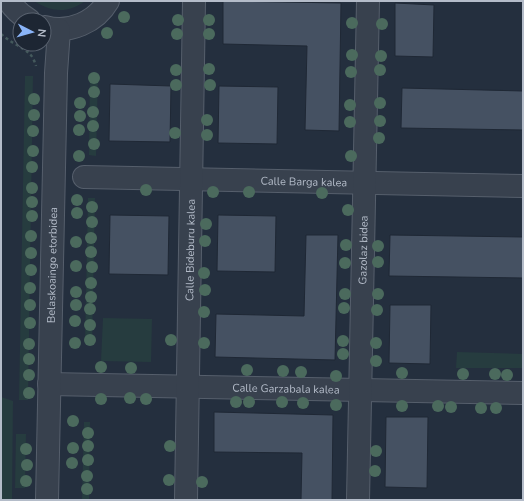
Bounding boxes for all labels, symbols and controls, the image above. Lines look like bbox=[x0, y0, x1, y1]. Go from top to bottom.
north arrow bbox=[12, 12, 52, 52]
text: N bbox=[34, 28, 49, 38]
street label: Calle Barga kalea bbox=[260, 173, 348, 190]
street label: Calle Bideburu kalea bbox=[182, 199, 198, 301]
street label: Belaskoaingo etorbidea bbox=[43, 207, 61, 323]
street label: Gazolaz bidea bbox=[355, 215, 371, 285]
street label: Calle Garzabala kalea bbox=[232, 380, 340, 397]

